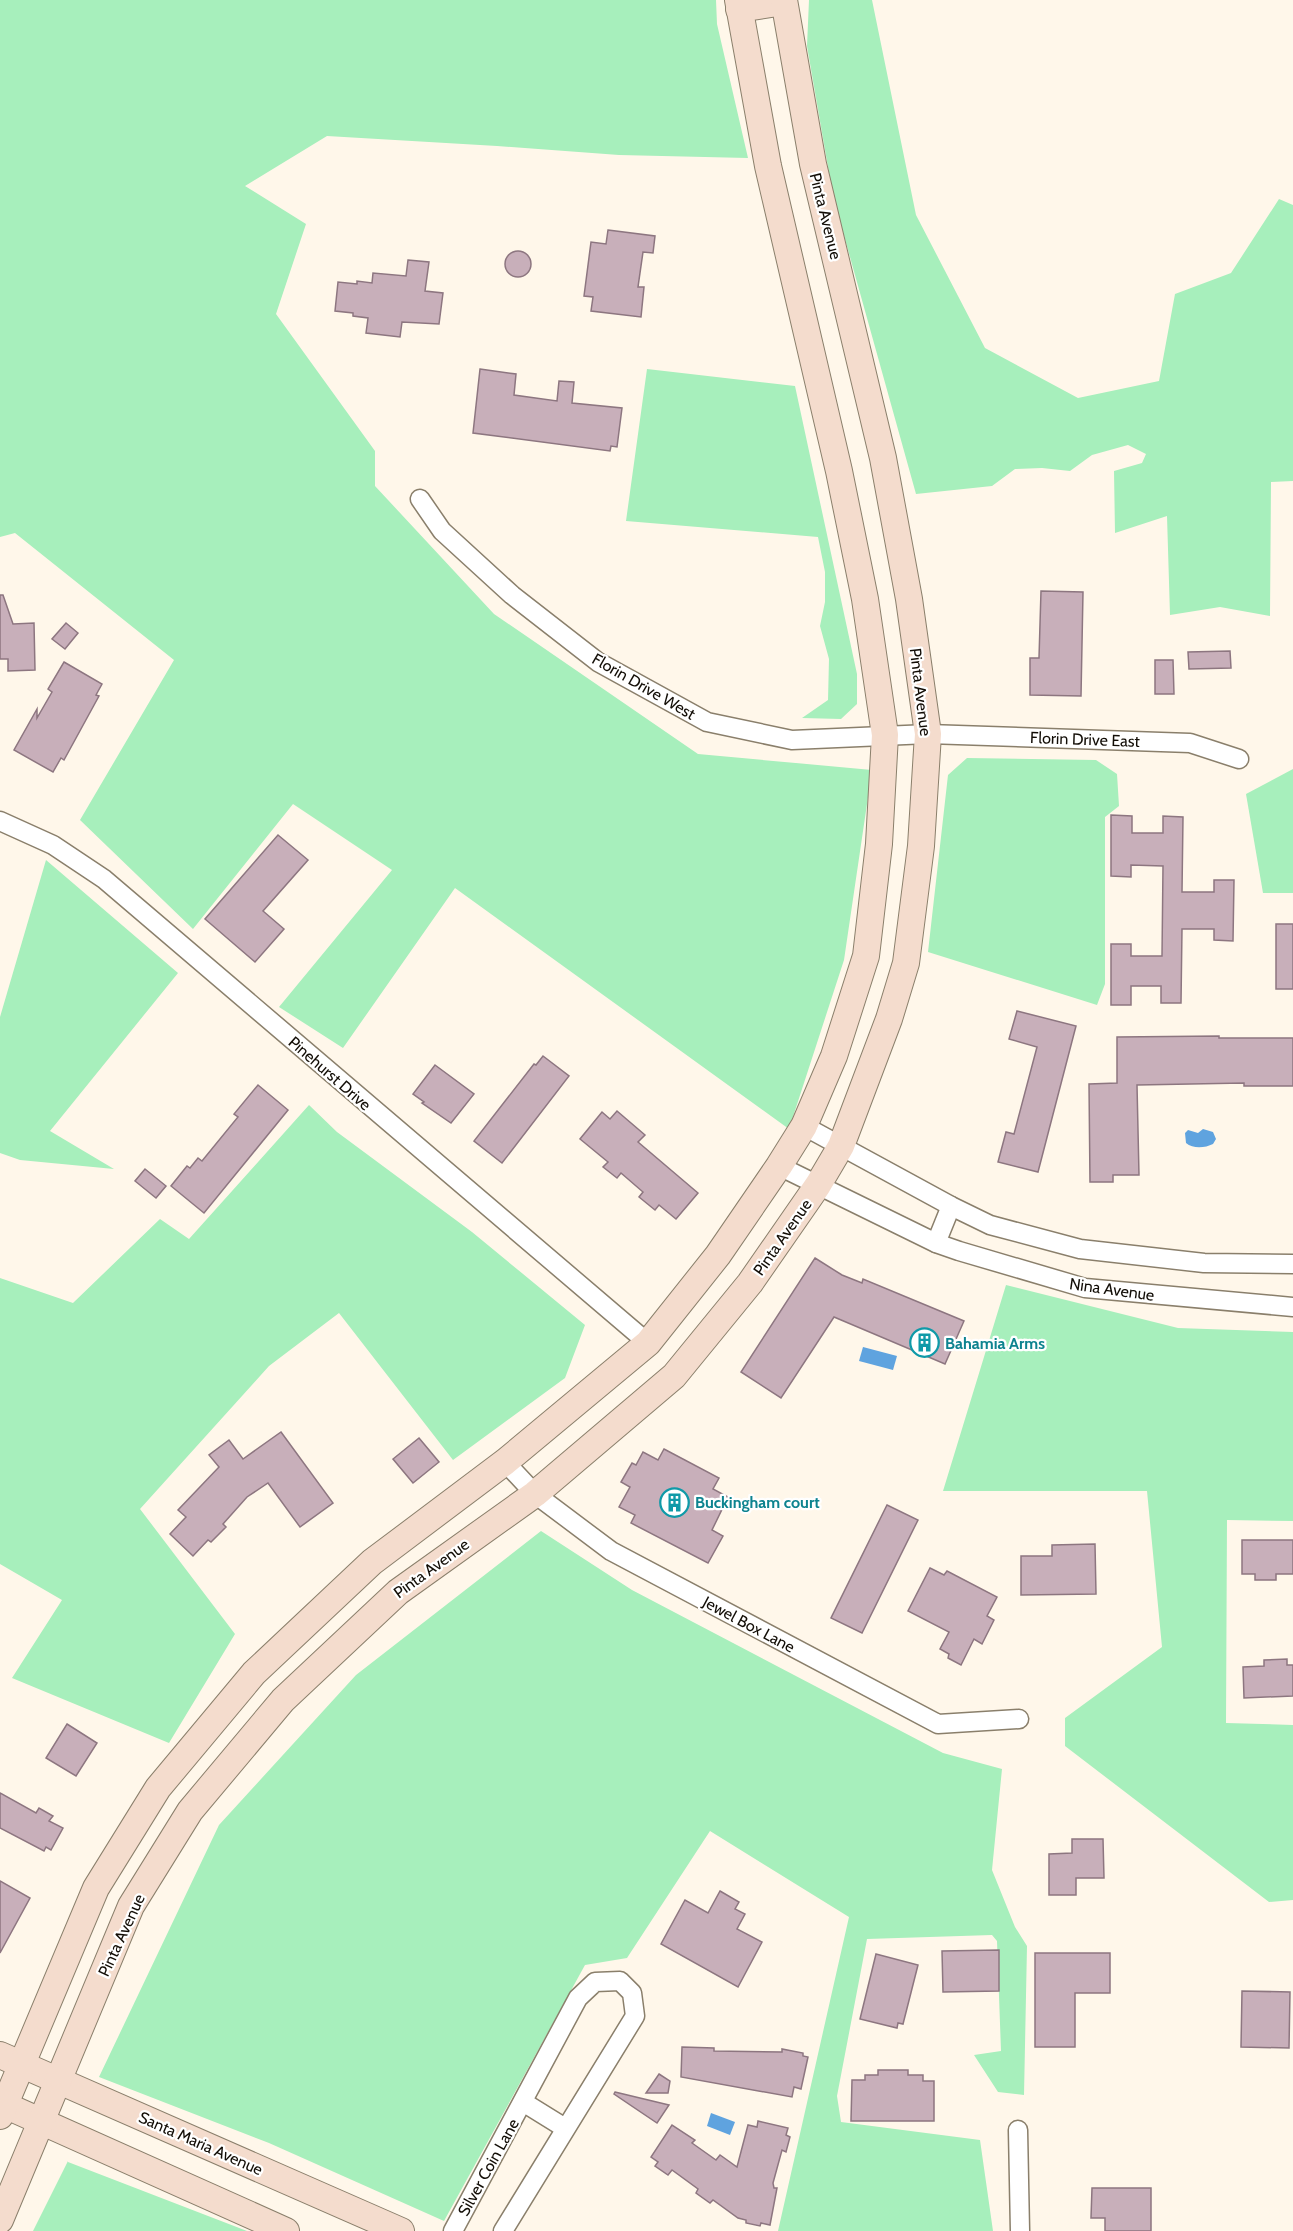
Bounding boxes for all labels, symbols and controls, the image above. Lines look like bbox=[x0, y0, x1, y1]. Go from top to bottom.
street label: Pinta Avenue bbox=[806, 171, 845, 261]
street label: Pinta Avenue bbox=[906, 647, 935, 737]
street label: Florin Drive West bbox=[589, 649, 699, 724]
street label: Florin Drive East bbox=[1030, 728, 1141, 751]
street label: Pinehurst Drive bbox=[284, 1032, 375, 1114]
street label: Pinta Avenue bbox=[749, 1196, 816, 1279]
street label: Nina Avenue bbox=[1068, 1274, 1156, 1305]
building icon: Bahamia Arms bbox=[908, 1327, 940, 1359]
place label: Bahamia Arms bbox=[945, 1334, 1045, 1353]
building icon: Buckingham court bbox=[658, 1486, 690, 1518]
place label: Buckingham court bbox=[695, 1493, 820, 1512]
street label: Pinta Avenue bbox=[390, 1535, 473, 1602]
street label: Jewel Box Lane bbox=[699, 1592, 798, 1657]
street label: Pinta Avenue bbox=[94, 1891, 149, 1979]
street label: Santa Maria Avenue bbox=[136, 2108, 266, 2179]
street label: Silver Coin Lane bbox=[454, 2115, 523, 2219]

